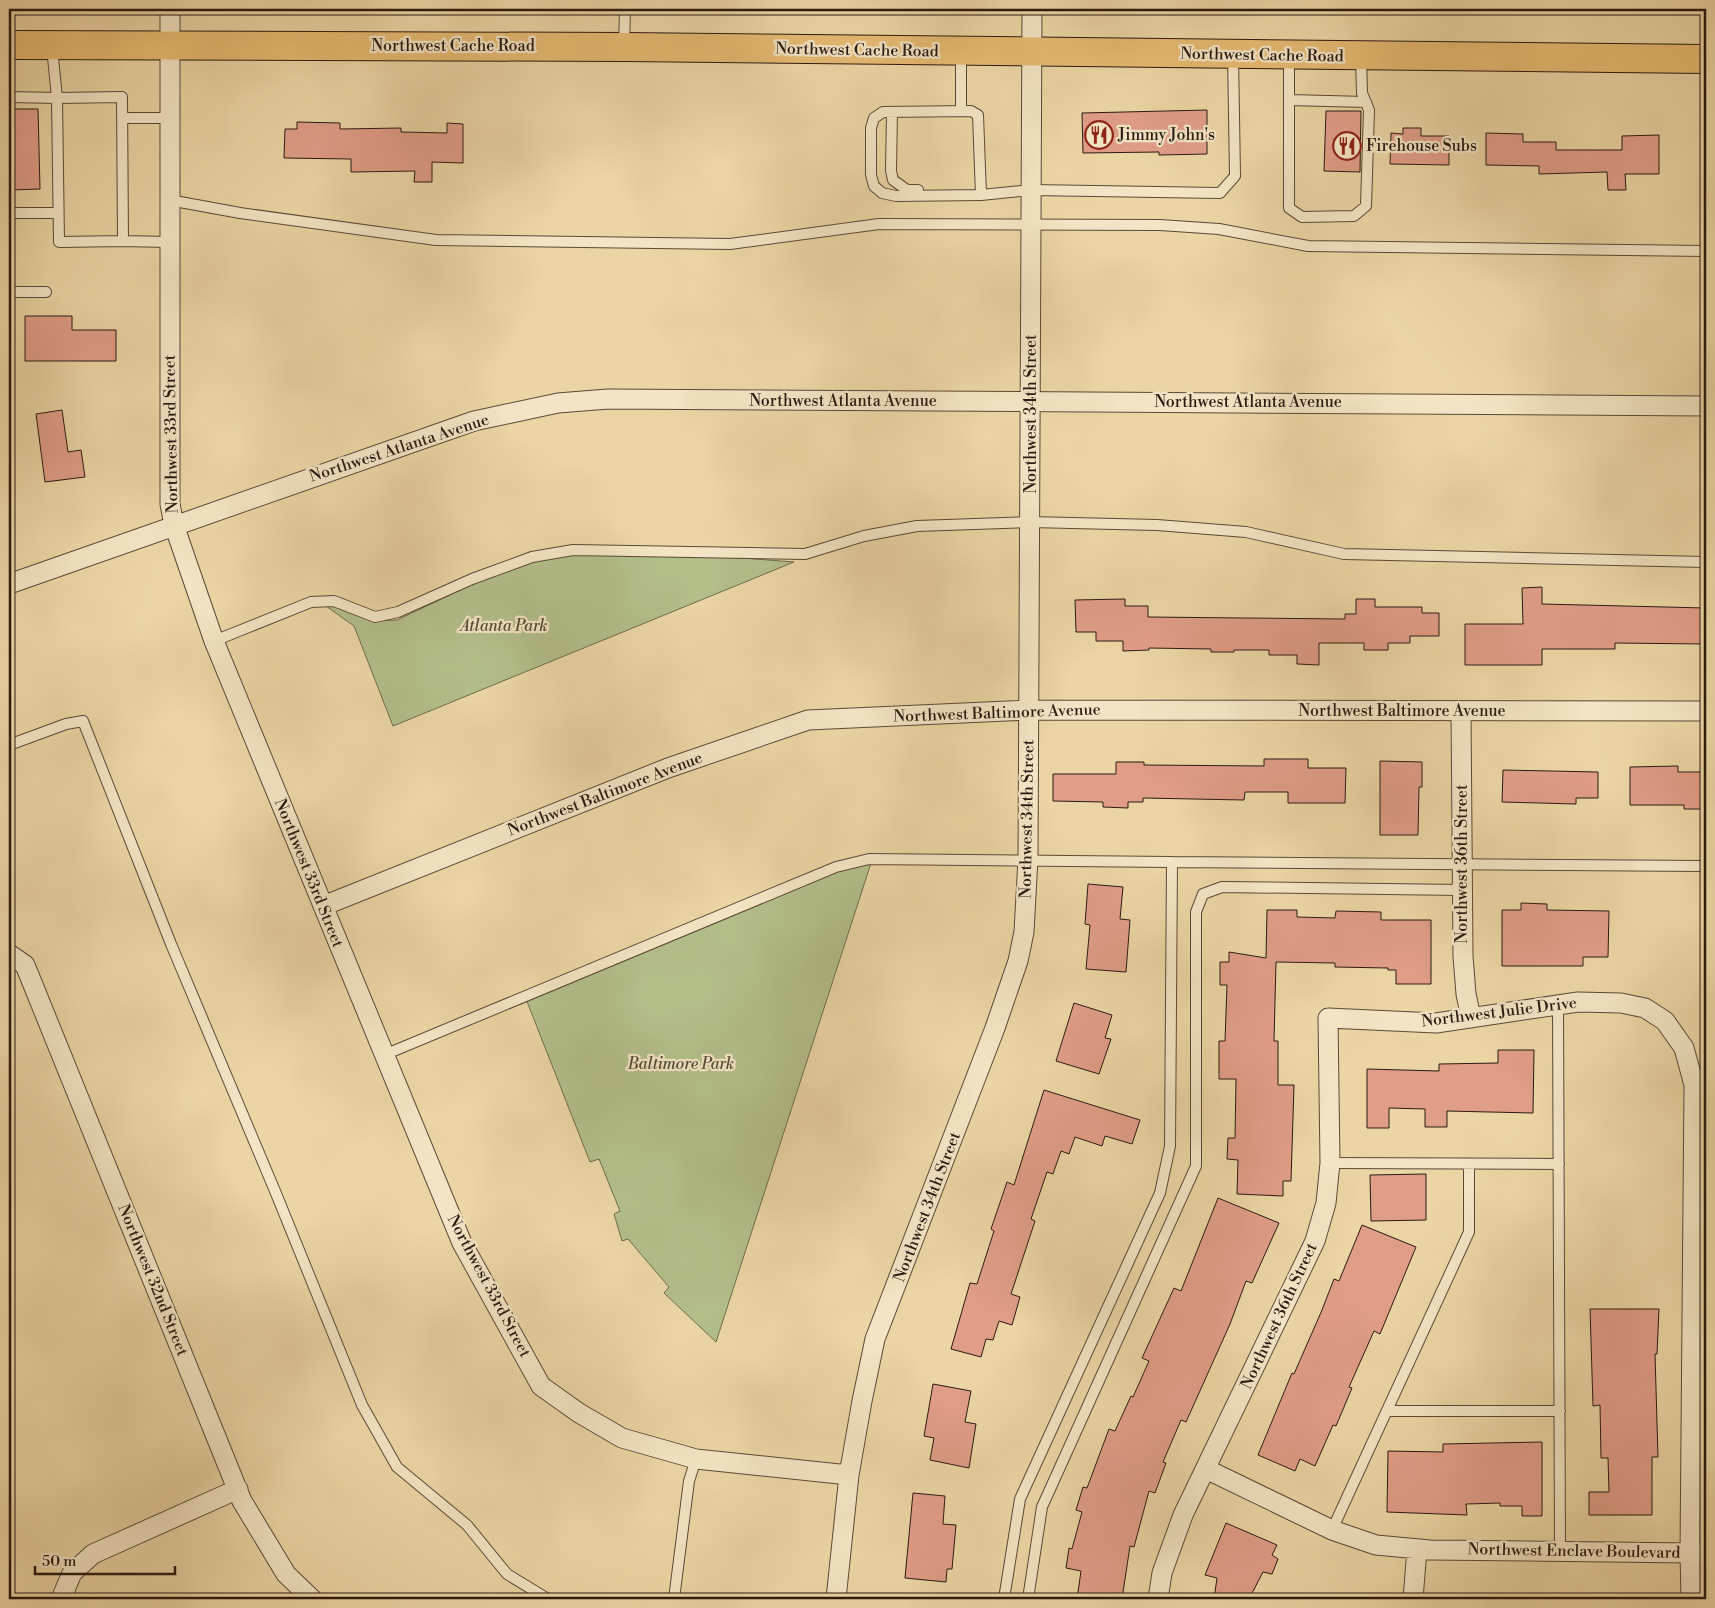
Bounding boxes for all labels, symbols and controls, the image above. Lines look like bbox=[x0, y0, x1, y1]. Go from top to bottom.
street label: Northwest Cache Road bbox=[371, 36, 535, 56]
street label: Northwest Cache Road bbox=[775, 39, 939, 61]
street label: Northwest Cache Road bbox=[1180, 44, 1344, 66]
restaurant icon: Jimmy John's bbox=[1084, 120, 1114, 150]
place label: Jimmy John's bbox=[1117, 125, 1215, 145]
restaurant icon: Firehouse Subs bbox=[1332, 131, 1362, 161]
place label: Firehouse Subs bbox=[1366, 136, 1477, 156]
street label: Northwest 34th Street bbox=[1021, 334, 1041, 494]
street label: Northwest 33rd Street bbox=[160, 354, 182, 514]
street label: Northwest Atlanta Avenue bbox=[749, 391, 937, 411]
street label: Northwest Atlanta Avenue bbox=[1154, 392, 1342, 412]
street label: Northwest Atlanta Avenue bbox=[307, 409, 491, 487]
park label: Atlanta Park bbox=[458, 616, 548, 636]
street label: Northwest Baltimore Avenue bbox=[893, 699, 1101, 727]
street label: Northwest Baltimore Avenue bbox=[1298, 701, 1506, 721]
street label: Northwest 34th Street bbox=[1016, 739, 1038, 899]
street label: Northwest Baltimore Avenue bbox=[505, 747, 705, 841]
street label: Northwest 36th Street bbox=[1452, 784, 1472, 944]
street label: Northwest 33rd Street bbox=[270, 796, 348, 951]
street label: Northwest Julie Drive bbox=[1420, 993, 1578, 1031]
park label: Baltimore Park bbox=[627, 1054, 734, 1074]
street label: Northwest 34th Street bbox=[889, 1129, 965, 1285]
street label: Northwest 32nd Street bbox=[113, 1201, 193, 1359]
street label: Northwest 33rd Street bbox=[443, 1211, 535, 1361]
street label: Northwest 36th Street bbox=[1236, 1239, 1322, 1392]
street label: Northwest Enclave Boulevard bbox=[1467, 1539, 1681, 1563]
scale bar bbox=[35, 1543, 175, 1575]
text: 50 m bbox=[42, 1552, 76, 1571]

